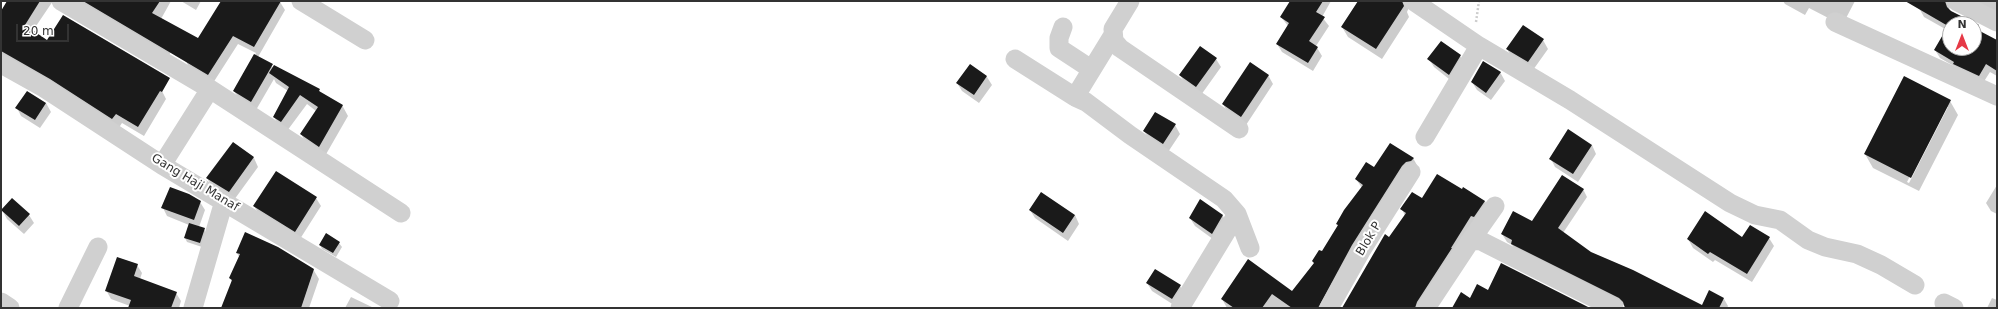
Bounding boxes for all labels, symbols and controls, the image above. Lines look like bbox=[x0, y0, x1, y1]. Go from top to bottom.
scale bar bbox=[18, 16, 71, 42]
north arrow bbox=[1942, 16, 1982, 56]
text: N bbox=[1957, 18, 1967, 31]
text: 20 m bbox=[23, 24, 54, 38]
street label: Gang Haji Manaf bbox=[149, 151, 241, 215]
street label: Blok P bbox=[1353, 219, 1385, 259]

